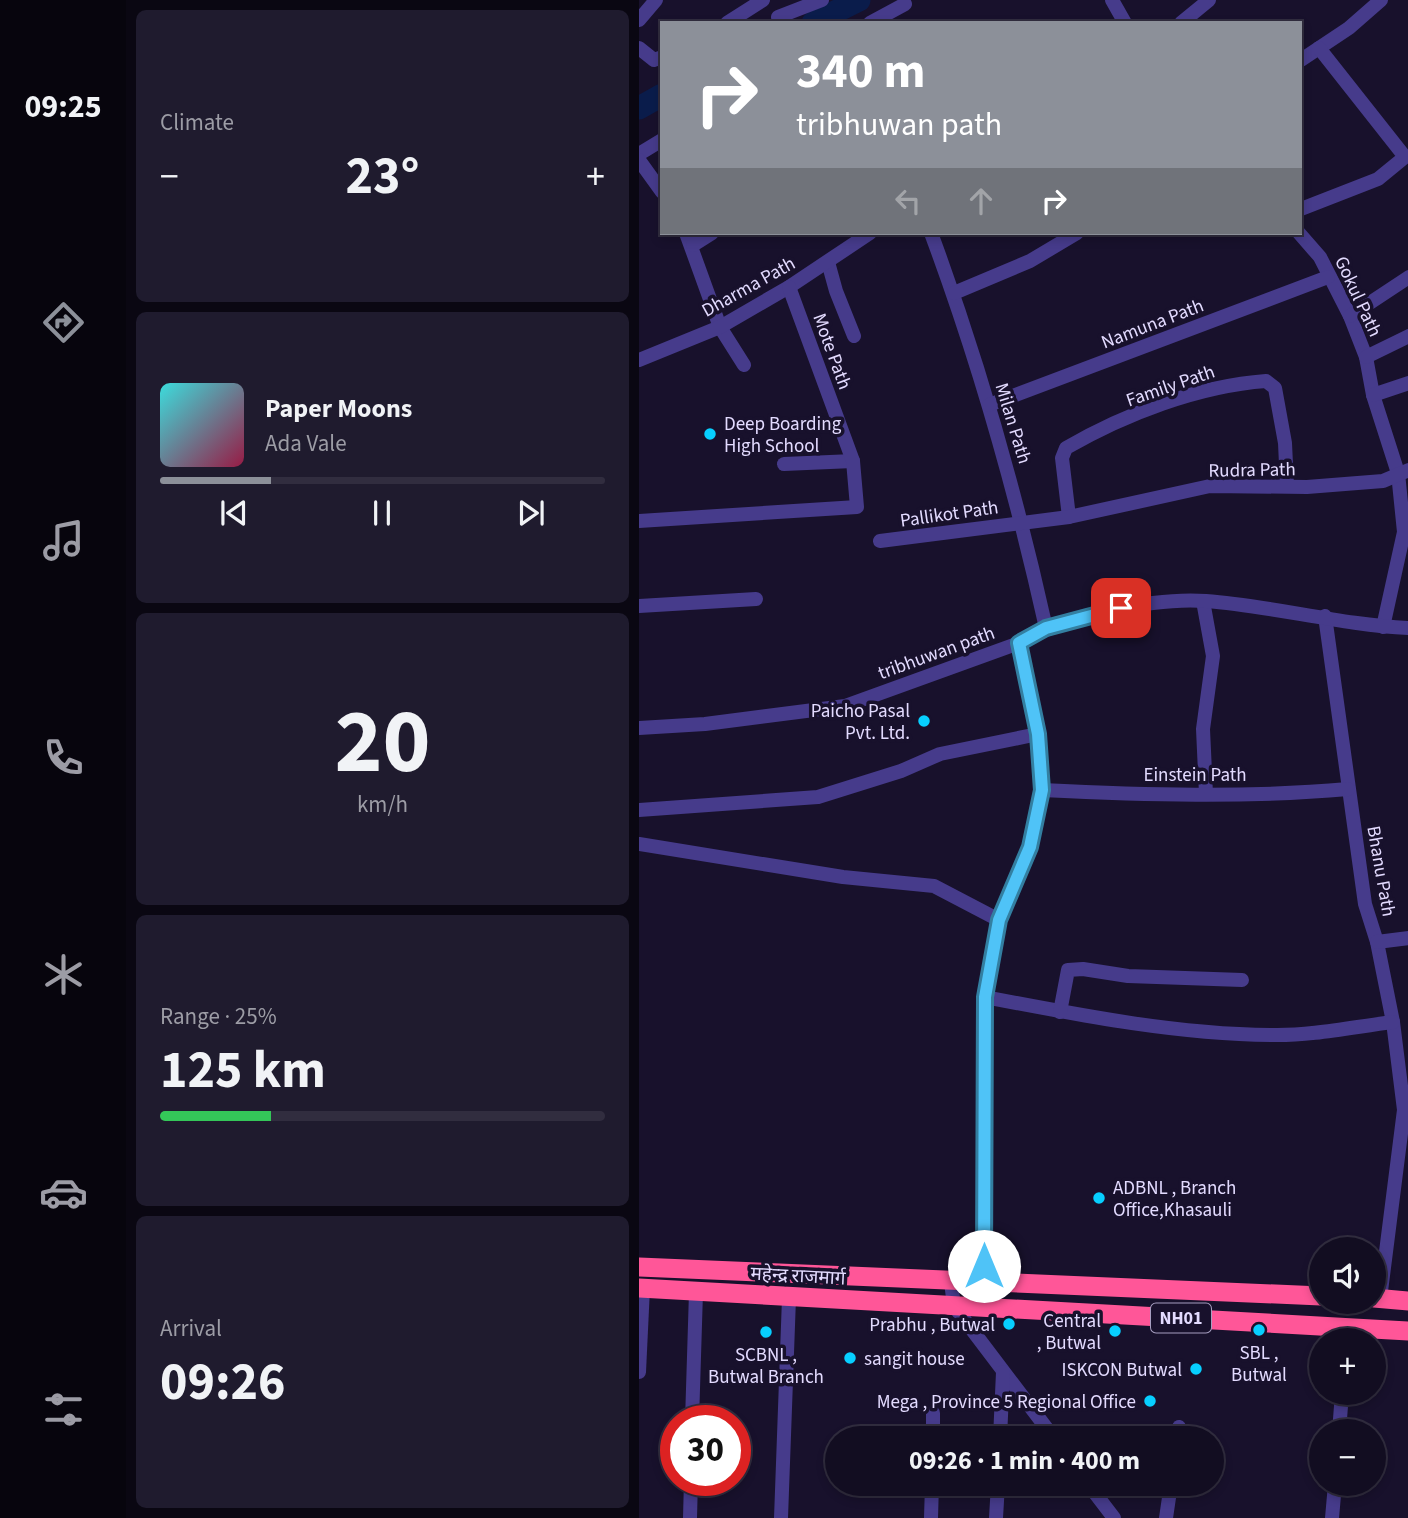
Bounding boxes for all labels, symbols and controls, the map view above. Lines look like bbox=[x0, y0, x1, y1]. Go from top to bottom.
text: 340 m bbox=[796, 37, 925, 107]
icon: right bbox=[681, 49, 772, 140]
text: 09:25 bbox=[24, 84, 102, 130]
text: tribhuwan path bbox=[796, 102, 1002, 148]
text: Climate bbox=[160, 106, 234, 139]
text: 23° bbox=[346, 140, 419, 214]
text: − bbox=[160, 150, 179, 204]
text: + bbox=[586, 150, 605, 204]
icon: left bbox=[889, 182, 927, 220]
icon: ahead bbox=[962, 182, 1000, 220]
icon: right bbox=[1035, 182, 1073, 220]
street label: Dharma Path bbox=[697, 250, 800, 324]
street label: Gokul Path bbox=[1327, 252, 1388, 341]
street label: Namuna Path bbox=[1097, 292, 1208, 356]
icon: directions bbox=[39, 298, 88, 347]
street label: Mote Path bbox=[805, 310, 858, 393]
street label: Family Path bbox=[1122, 359, 1219, 414]
street label: Milan Path bbox=[988, 380, 1038, 467]
text: Paper Moons bbox=[265, 390, 412, 427]
place label: Deep Boarding High School bbox=[724, 411, 842, 460]
marker: Deep Boarding High School bbox=[702, 426, 718, 442]
text: Ada Vale bbox=[265, 427, 347, 460]
street label: Rudra Path bbox=[1208, 456, 1296, 485]
icon: previous bbox=[215, 494, 253, 532]
icon: pause bbox=[363, 494, 401, 532]
icon: next bbox=[512, 494, 550, 532]
street label: Pallikot Path bbox=[898, 494, 1000, 535]
icon: music bbox=[39, 516, 88, 565]
pin bbox=[1091, 578, 1151, 638]
icon: arrive bbox=[1102, 589, 1140, 627]
street label: tribhuwan path bbox=[874, 620, 999, 687]
text: 20 bbox=[334, 678, 431, 807]
place label: Paicho Pasal Pvt. Ltd. bbox=[811, 698, 910, 747]
marker: Paicho Pasal Pvt. Ltd. bbox=[916, 713, 932, 729]
icon: phone bbox=[39, 733, 88, 782]
street label: Einstein Path bbox=[1143, 762, 1247, 789]
text: km/h bbox=[357, 788, 408, 821]
street label: Bhanu Path bbox=[1359, 824, 1402, 919]
icon: climate bbox=[39, 950, 88, 999]
text: Range · 25% bbox=[160, 1000, 277, 1033]
text: 125 km bbox=[160, 1034, 326, 1108]
icon: car bbox=[39, 1168, 88, 1217]
place label: ADBNL , Branch Office,Khasauli bbox=[1113, 1175, 1236, 1224]
marker: ADBNL , Branch Office,Khasauli bbox=[1091, 1190, 1107, 1206]
position arrow bbox=[947, 1229, 1021, 1303]
map controls bbox=[1309, 1237, 1386, 1496]
button: sound bbox=[1309, 1237, 1386, 1314]
street label: महेन्द्र राजमार्ग bbox=[750, 1261, 847, 1293]
road number: NH01 bbox=[1151, 1303, 1211, 1332]
place label: Central , Butwal bbox=[1037, 1308, 1101, 1357]
text: Arrival bbox=[160, 1312, 222, 1345]
place label: Prabhu , Butwal bbox=[869, 1312, 995, 1339]
marker: Prabhu , Butwal bbox=[1001, 1316, 1017, 1332]
marker: SBL , Butwal bbox=[1251, 1322, 1267, 1338]
marker: Central , Butwal bbox=[1107, 1323, 1123, 1339]
marker: SCBNL , Butwal Branch bbox=[758, 1324, 774, 1340]
button: + bbox=[1309, 1328, 1386, 1405]
place label: SBL , Butwal bbox=[1231, 1340, 1287, 1389]
place label: SCBNL , Butwal Branch bbox=[708, 1342, 824, 1391]
text: 09:26 bbox=[160, 1346, 285, 1420]
place label: sangit house bbox=[864, 1346, 965, 1373]
marker: sangit house bbox=[842, 1350, 858, 1366]
place label: ISKCON Butwal bbox=[1061, 1357, 1182, 1384]
marker: ISKCON Butwal bbox=[1188, 1361, 1204, 1377]
icon: filters bbox=[39, 1385, 88, 1434]
place label: Mega , Province 5 Regional Office bbox=[877, 1389, 1136, 1416]
marker: Mega , Province 5 Regional Office bbox=[1142, 1393, 1158, 1409]
speed limit sign: 30 bbox=[660, 1405, 751, 1496]
button: − bbox=[1309, 1419, 1386, 1496]
text: 09:26 · 1 min · 400 m bbox=[909, 1442, 1140, 1479]

